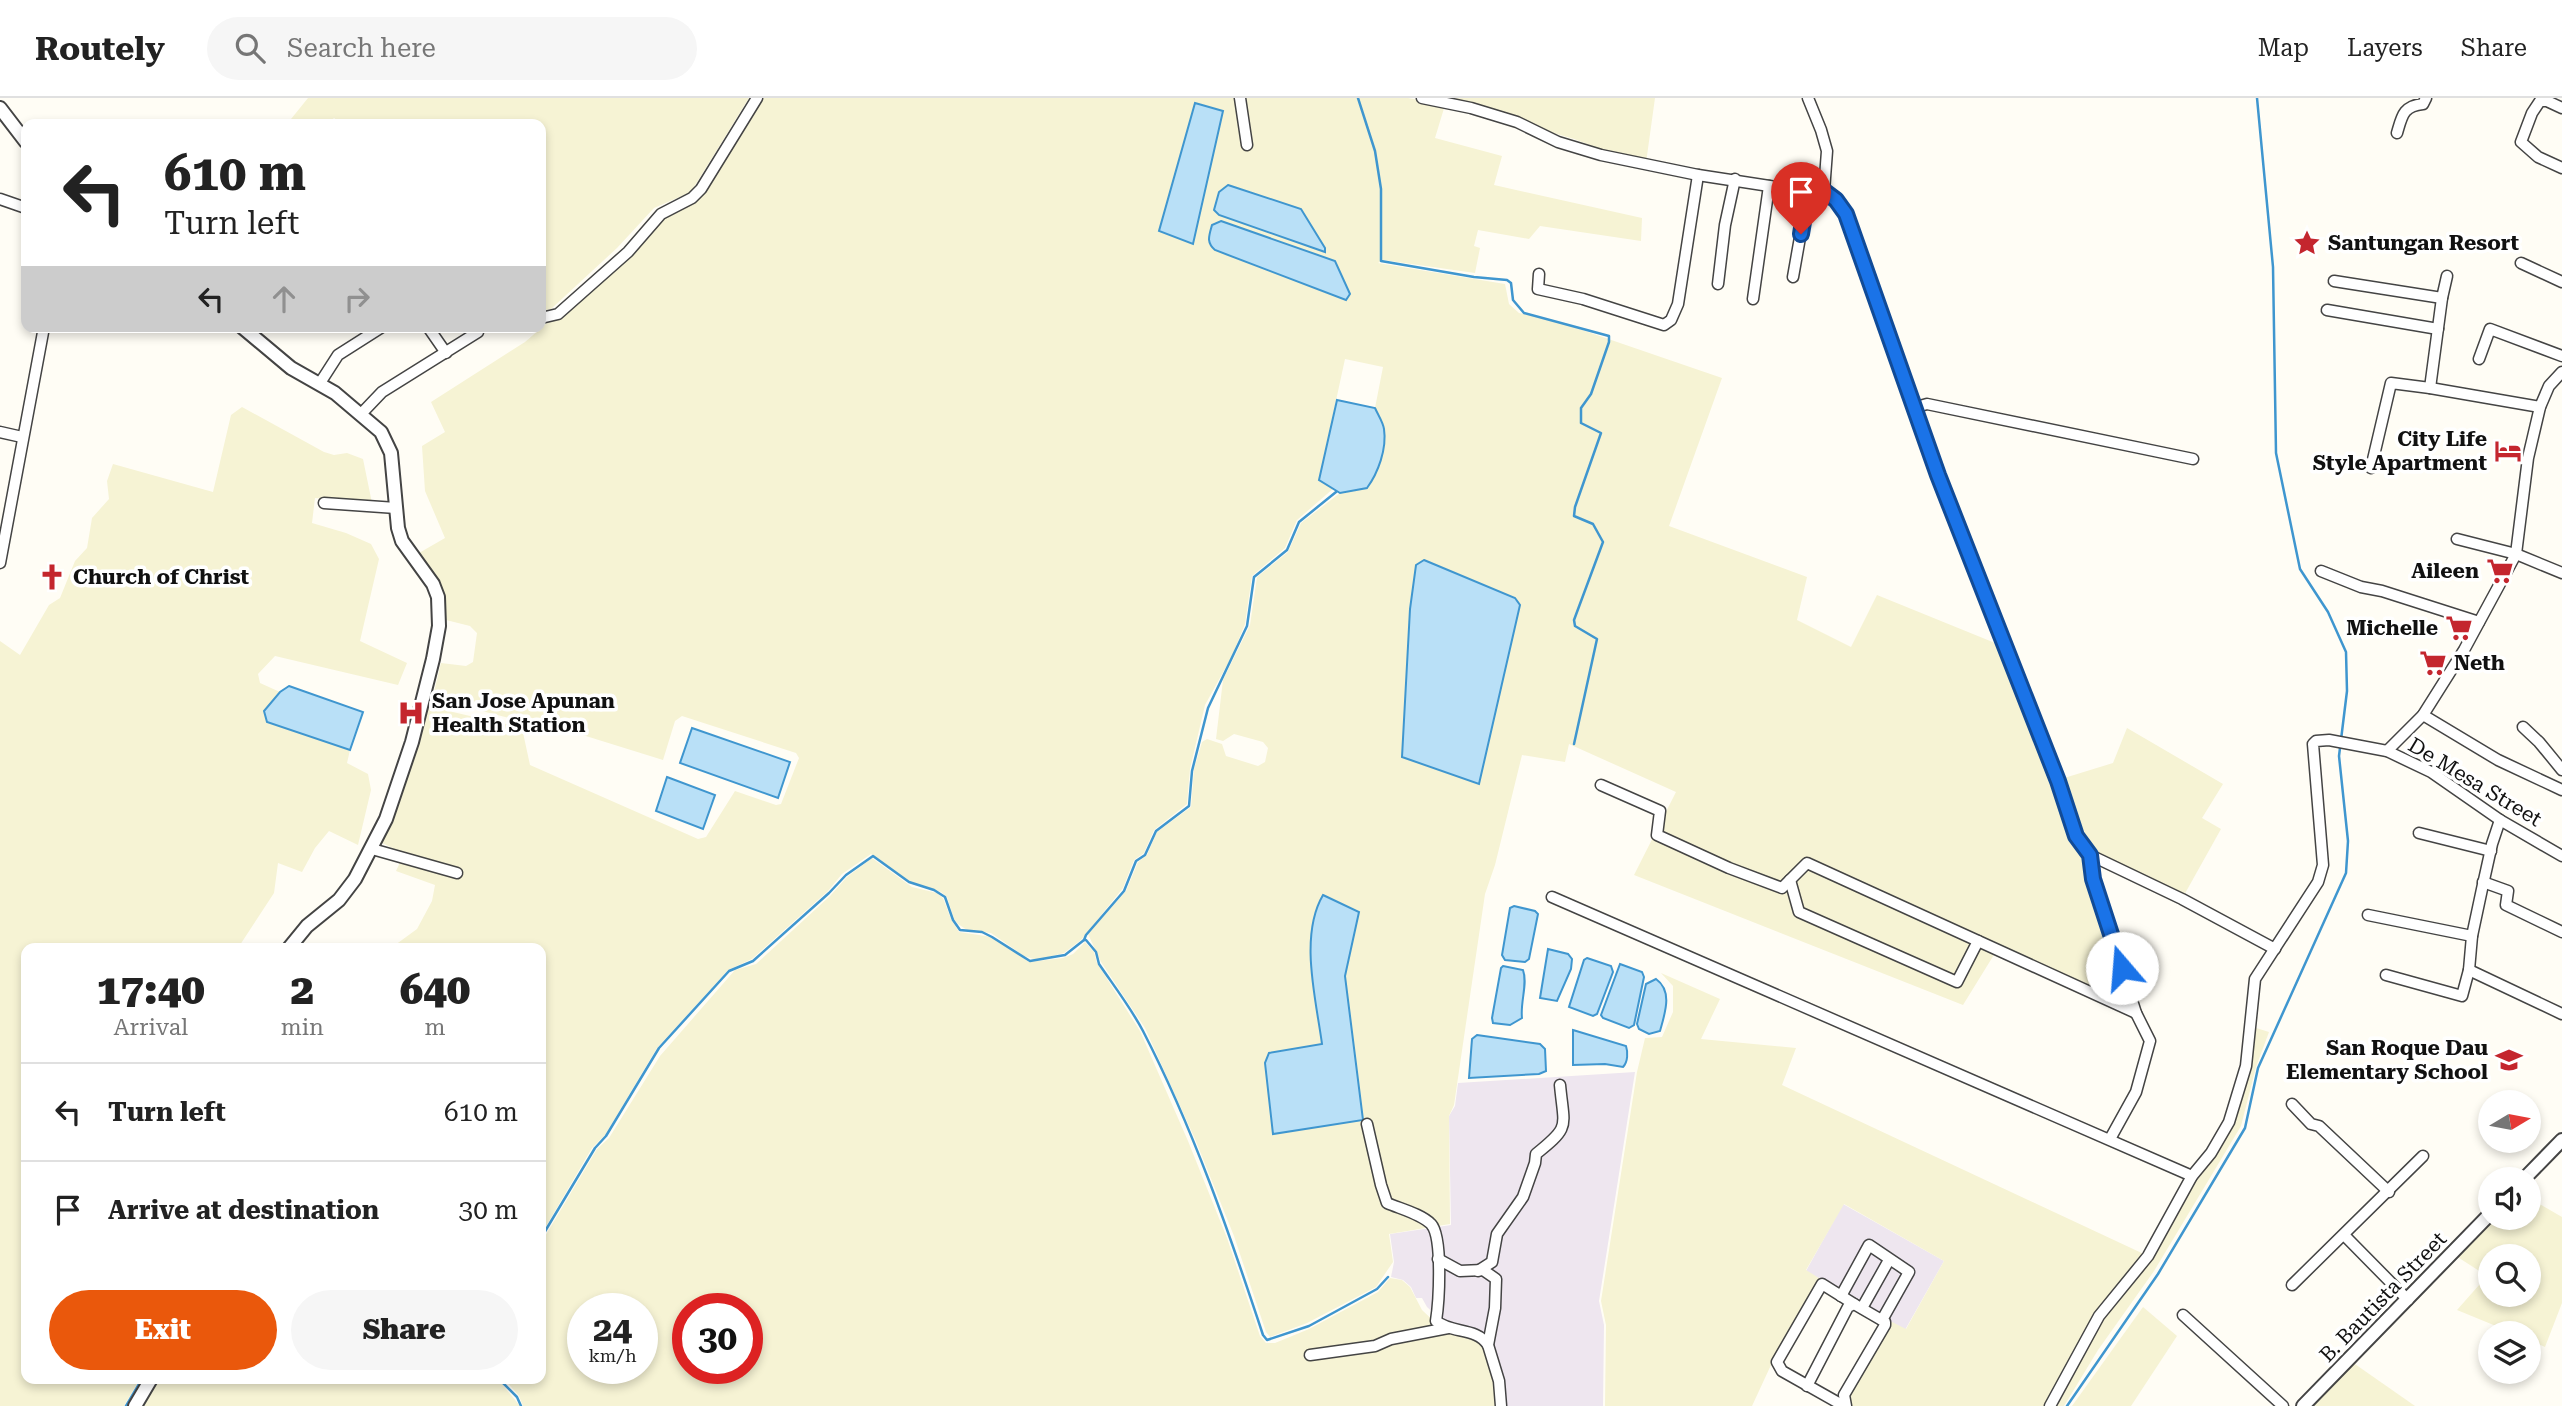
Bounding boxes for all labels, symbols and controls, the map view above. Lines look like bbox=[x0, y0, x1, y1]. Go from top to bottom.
search box bbox=[207, 17, 697, 80]
text: Routely bbox=[35, 29, 165, 68]
icon: search bbox=[231, 29, 269, 67]
text: Search here bbox=[287, 33, 436, 63]
text: Map bbox=[2258, 34, 2309, 62]
text: Layers bbox=[2347, 34, 2423, 62]
text: Share bbox=[2461, 34, 2527, 62]
text: 610 m bbox=[164, 145, 306, 202]
icon: left bbox=[49, 147, 140, 238]
pin bbox=[1771, 162, 1831, 234]
icon: arrive bbox=[1782, 173, 1820, 211]
text: Turn left bbox=[164, 204, 299, 242]
place icon: Santungan Resort bbox=[2292, 228, 2322, 258]
place label: Santungan Resort bbox=[2328, 231, 2520, 255]
icon: left bbox=[192, 280, 230, 318]
icon: ahead bbox=[265, 280, 303, 318]
icon: right bbox=[338, 280, 376, 318]
place label: City Life Style Apartment bbox=[2313, 427, 2487, 475]
hotel icon: City Life Style Apartment bbox=[2493, 436, 2523, 466]
supermarket icon: Aileen bbox=[2485, 556, 2515, 586]
place label: Aileen bbox=[2411, 559, 2479, 583]
church icon: Church of Christ bbox=[37, 562, 67, 592]
place label: Church of Christ bbox=[73, 565, 249, 589]
supermarket icon: Michelle bbox=[2444, 613, 2474, 643]
place label: Michelle bbox=[2346, 616, 2438, 640]
supermarket icon: Neth bbox=[2418, 648, 2448, 678]
place label: Neth bbox=[2454, 651, 2505, 675]
place label: San Jose Apunan Health Station bbox=[432, 689, 615, 737]
hospital icon: San Jose Apunan Health Station bbox=[396, 698, 426, 728]
street label: De Mesa Street bbox=[2404, 733, 2546, 831]
position arrow bbox=[2085, 931, 2159, 1005]
text: 17:40 bbox=[97, 965, 205, 1014]
text: 2 bbox=[290, 965, 314, 1014]
text: 640 bbox=[400, 965, 470, 1014]
text: Arrival bbox=[113, 1014, 188, 1041]
text: min bbox=[281, 1014, 324, 1041]
text: m bbox=[424, 1014, 445, 1041]
place label: San Roque Dau Elementary School bbox=[2286, 1036, 2488, 1084]
school or university icon: San Roque Dau Elementary School bbox=[2494, 1045, 2524, 1075]
north arrow bbox=[2478, 1090, 2541, 1153]
map controls bbox=[2478, 1090, 2541, 1384]
icon: left bbox=[49, 1093, 87, 1131]
text: Turn left bbox=[108, 1097, 226, 1127]
text: 610 m bbox=[444, 1097, 518, 1127]
button: sound bbox=[2478, 1167, 2541, 1230]
icon: arrive bbox=[49, 1191, 87, 1229]
text: Arrive at destination bbox=[108, 1195, 379, 1225]
text: 30 m bbox=[459, 1195, 518, 1225]
street label: B. Bautista Street bbox=[2315, 1227, 2451, 1367]
button: search bbox=[2478, 1244, 2541, 1307]
button: Exit bbox=[49, 1290, 277, 1370]
button: Share bbox=[291, 1290, 518, 1370]
speed limit sign: 30 bbox=[672, 1293, 763, 1384]
text: 24 bbox=[593, 1309, 632, 1350]
button: layers bbox=[2478, 1321, 2541, 1384]
text: km/h bbox=[588, 1345, 637, 1366]

